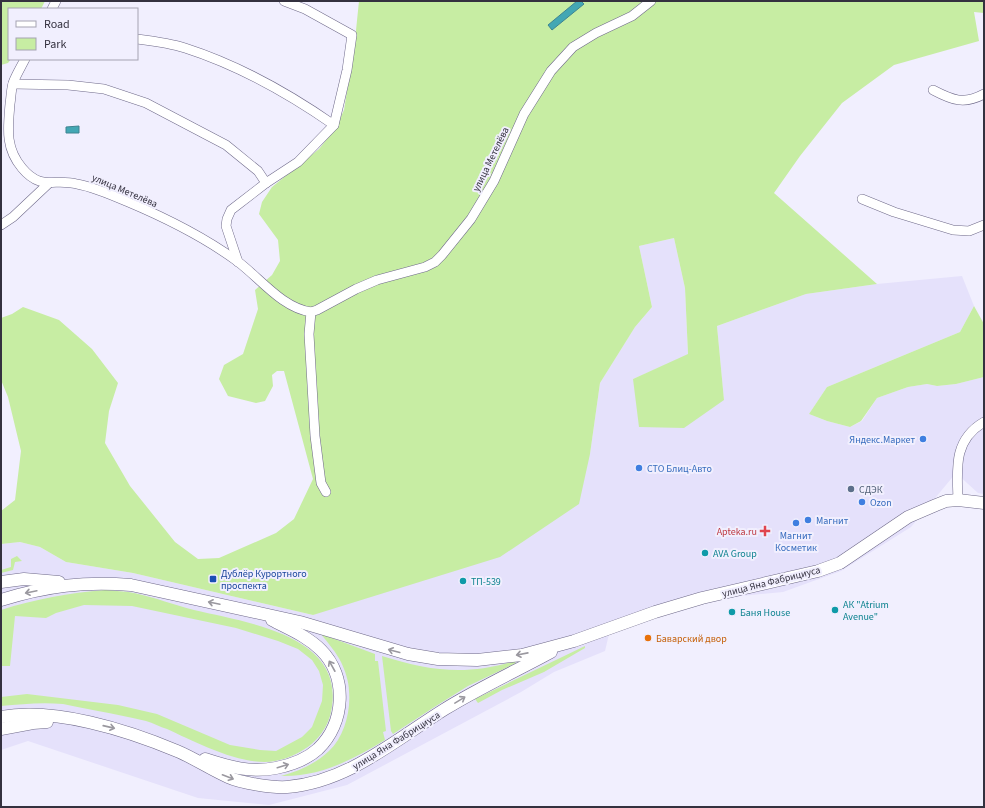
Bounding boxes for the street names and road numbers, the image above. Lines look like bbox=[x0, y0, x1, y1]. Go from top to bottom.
street label: улица Метелёва bbox=[469, 125, 513, 194]
street label: улица Метелёва bbox=[90, 171, 160, 211]
street label: улица Яна Фабрициуса bbox=[721, 563, 822, 601]
street label: улица Яна Фабрициуса bbox=[350, 708, 443, 774]

